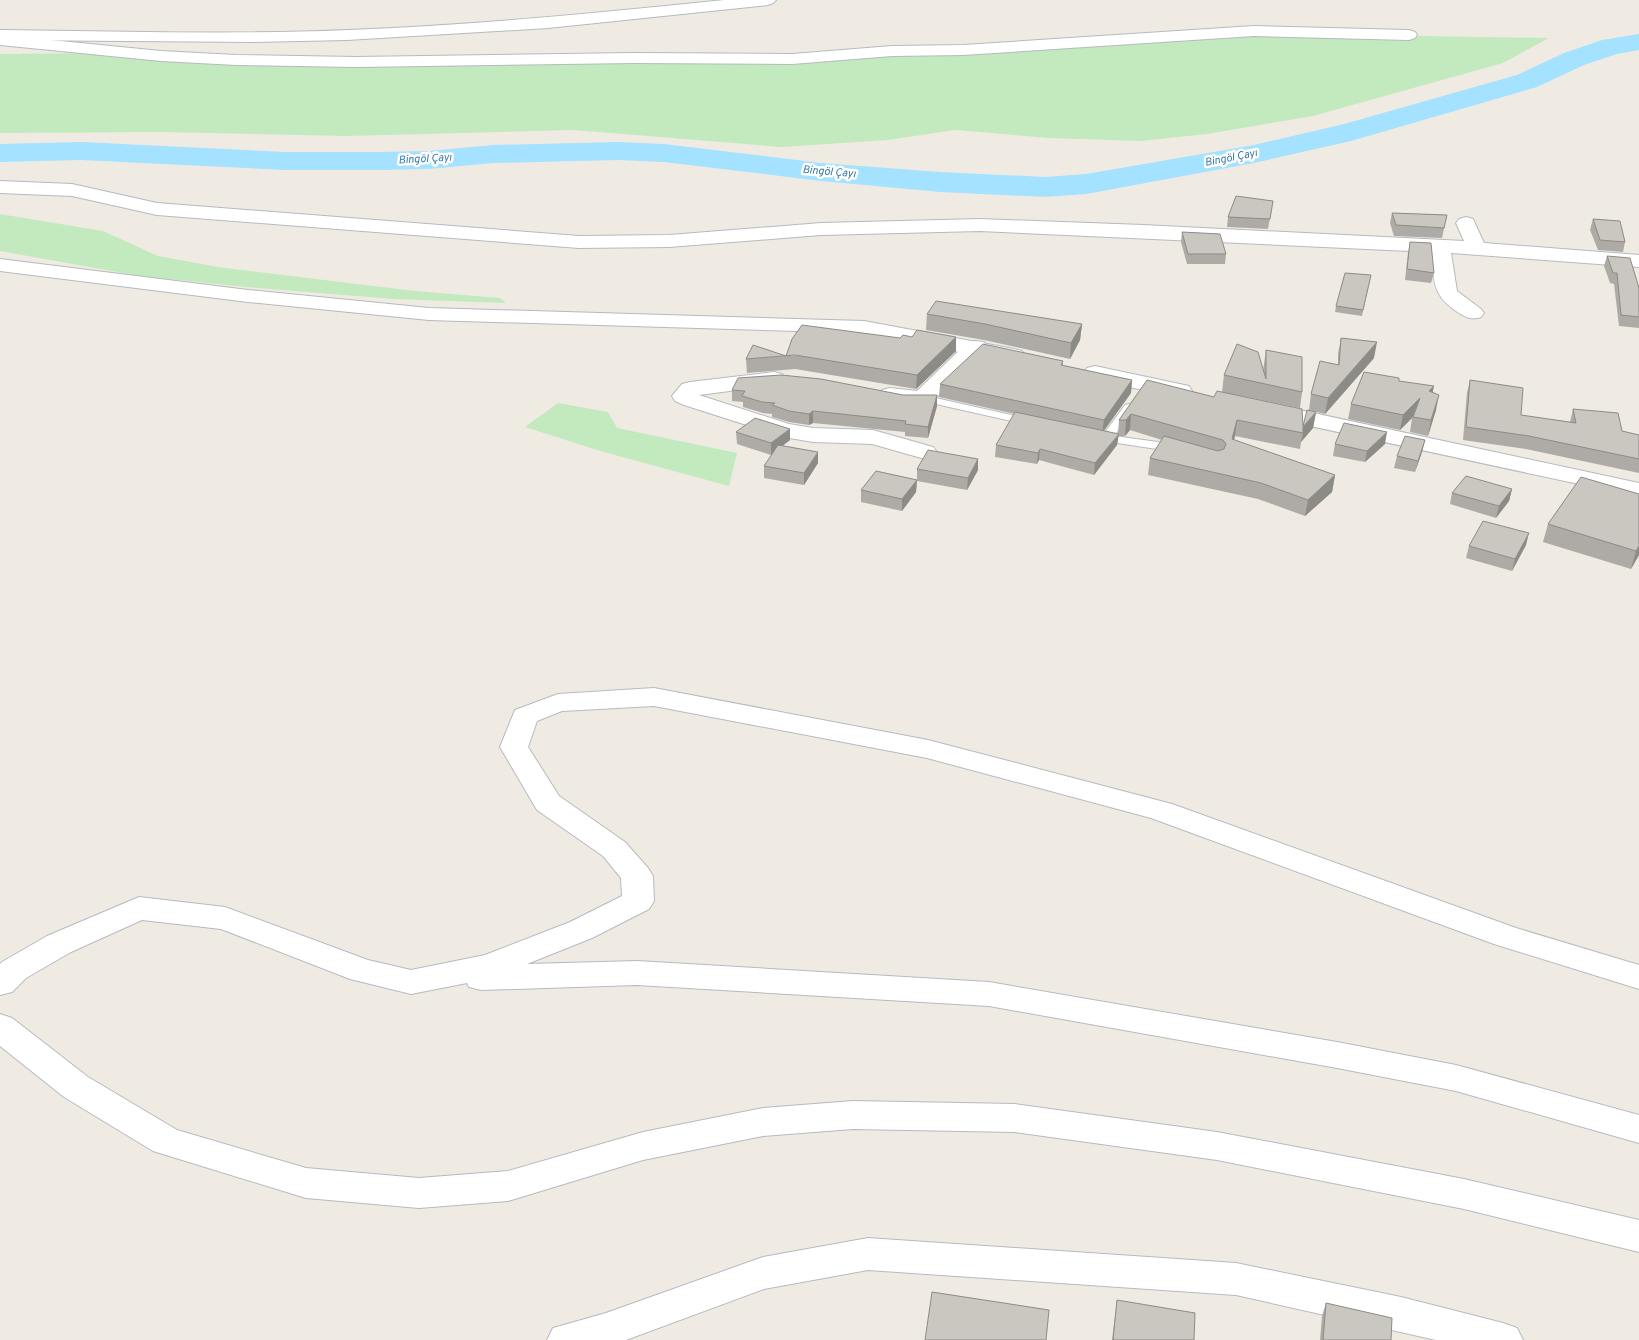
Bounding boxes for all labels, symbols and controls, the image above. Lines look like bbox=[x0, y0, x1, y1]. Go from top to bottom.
water label: Bingöl Çayı bbox=[1203, 146, 1259, 170]
water label: Bingöl Çayı bbox=[398, 151, 452, 167]
water label: Bingöl Çayı bbox=[802, 163, 856, 181]

